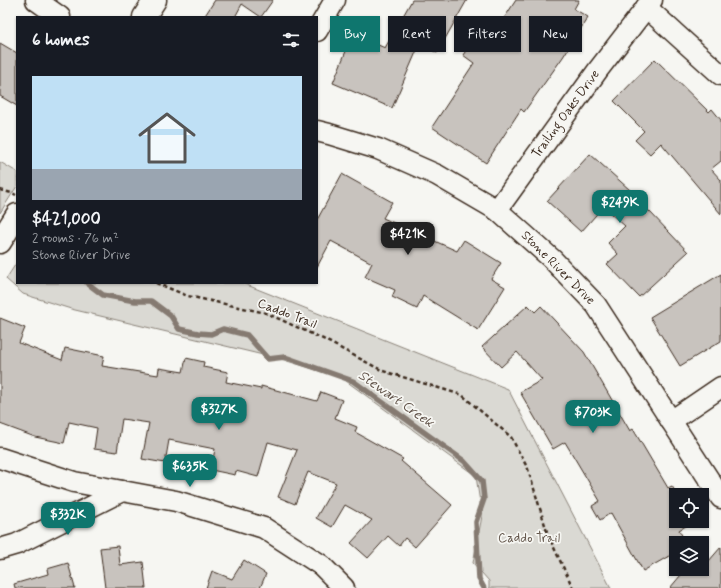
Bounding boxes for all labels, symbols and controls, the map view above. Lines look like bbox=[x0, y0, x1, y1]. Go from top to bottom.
chip: Buy bbox=[330, 16, 380, 52]
chip: Rent bbox=[388, 16, 446, 52]
chip: Filters bbox=[454, 16, 521, 52]
chip: New bbox=[529, 16, 582, 52]
text: 6 homes bbox=[32, 29, 90, 51]
icon: filters bbox=[280, 29, 302, 51]
street label: Trailing Oaks Drive bbox=[528, 66, 606, 163]
icon: home bbox=[131, 102, 203, 174]
pin: $249K bbox=[592, 190, 648, 224]
text: $249K bbox=[601, 194, 639, 211]
text: $421,000 bbox=[32, 208, 101, 230]
pin: $421K bbox=[380, 222, 436, 256]
text: $421K bbox=[390, 226, 426, 243]
street label: Stone River Drive bbox=[517, 227, 599, 309]
text: 2 rooms · 76 m² bbox=[32, 230, 119, 247]
text: Stone River Drive bbox=[32, 247, 130, 264]
street label: Caddo Trail bbox=[255, 295, 319, 333]
water label: Stewart Creek bbox=[355, 366, 438, 432]
pin: $327K bbox=[191, 397, 247, 431]
pin: $703K bbox=[565, 400, 621, 434]
text: $327K bbox=[201, 401, 237, 418]
text: $703K bbox=[574, 404, 612, 421]
pin: $635K bbox=[162, 454, 218, 488]
text: $635K bbox=[172, 458, 208, 475]
map controls bbox=[669, 488, 709, 576]
button: locate bbox=[669, 488, 709, 528]
pin: $332K bbox=[40, 502, 96, 536]
text: $332K bbox=[50, 506, 86, 523]
park label: Caddo Trail bbox=[498, 530, 560, 547]
button: layers bbox=[669, 536, 709, 576]

